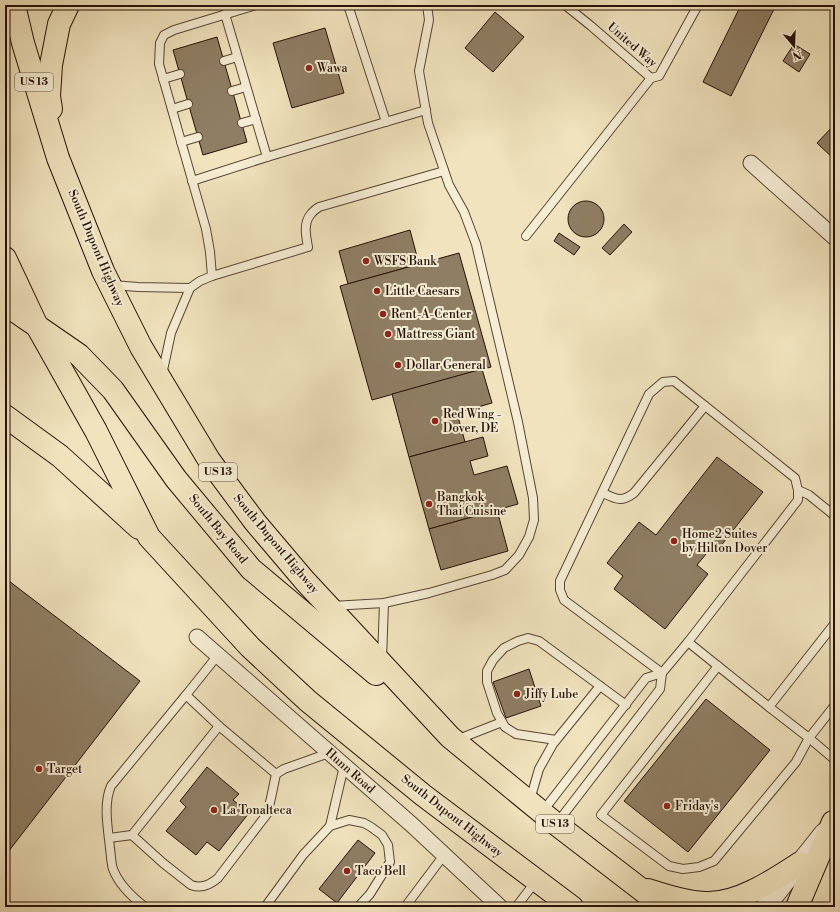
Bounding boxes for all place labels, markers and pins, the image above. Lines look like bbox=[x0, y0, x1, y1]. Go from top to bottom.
place label: Wawa bbox=[316, 61, 348, 76]
marker: Wawa bbox=[304, 63, 314, 73]
place label: WSFS Bank bbox=[373, 254, 437, 269]
marker: WSFS Bank bbox=[361, 256, 371, 266]
place label: Little Caesars bbox=[385, 284, 460, 299]
marker: Little Caesars bbox=[372, 286, 382, 296]
place label: Rent-A-Center bbox=[391, 307, 471, 322]
marker: Rent-A-Center bbox=[378, 309, 388, 319]
place label: Mattress Giant bbox=[396, 327, 476, 342]
marker: Mattress Giant bbox=[383, 329, 393, 339]
place label: Dollar General bbox=[406, 358, 486, 373]
marker: Dollar General bbox=[393, 360, 403, 370]
place label: Red Wing - Dover, DE bbox=[443, 407, 502, 436]
marker: Red Wing - Dover, DE bbox=[430, 416, 440, 426]
place label: Bangkok Thai Cuisine bbox=[436, 490, 506, 519]
marker: Bangkok Thai Cuisine bbox=[424, 499, 434, 509]
place label: Home2 Suites by Hilton Dover bbox=[682, 527, 767, 556]
marker: Home2 Suites by Hilton Dover bbox=[669, 536, 679, 546]
place label: Jiffy Lube bbox=[524, 687, 578, 702]
marker: Jiffy Lube bbox=[512, 689, 522, 699]
place label: Target bbox=[47, 762, 83, 777]
marker: Target bbox=[34, 764, 44, 774]
place label: Friday's bbox=[675, 799, 719, 814]
marker: Friday's bbox=[662, 801, 672, 811]
place label: La Tonalteca bbox=[222, 803, 293, 818]
marker: La Tonalteca bbox=[209, 805, 219, 815]
place label: Taco Bell bbox=[355, 864, 406, 879]
marker: Taco Bell bbox=[342, 866, 352, 876]

